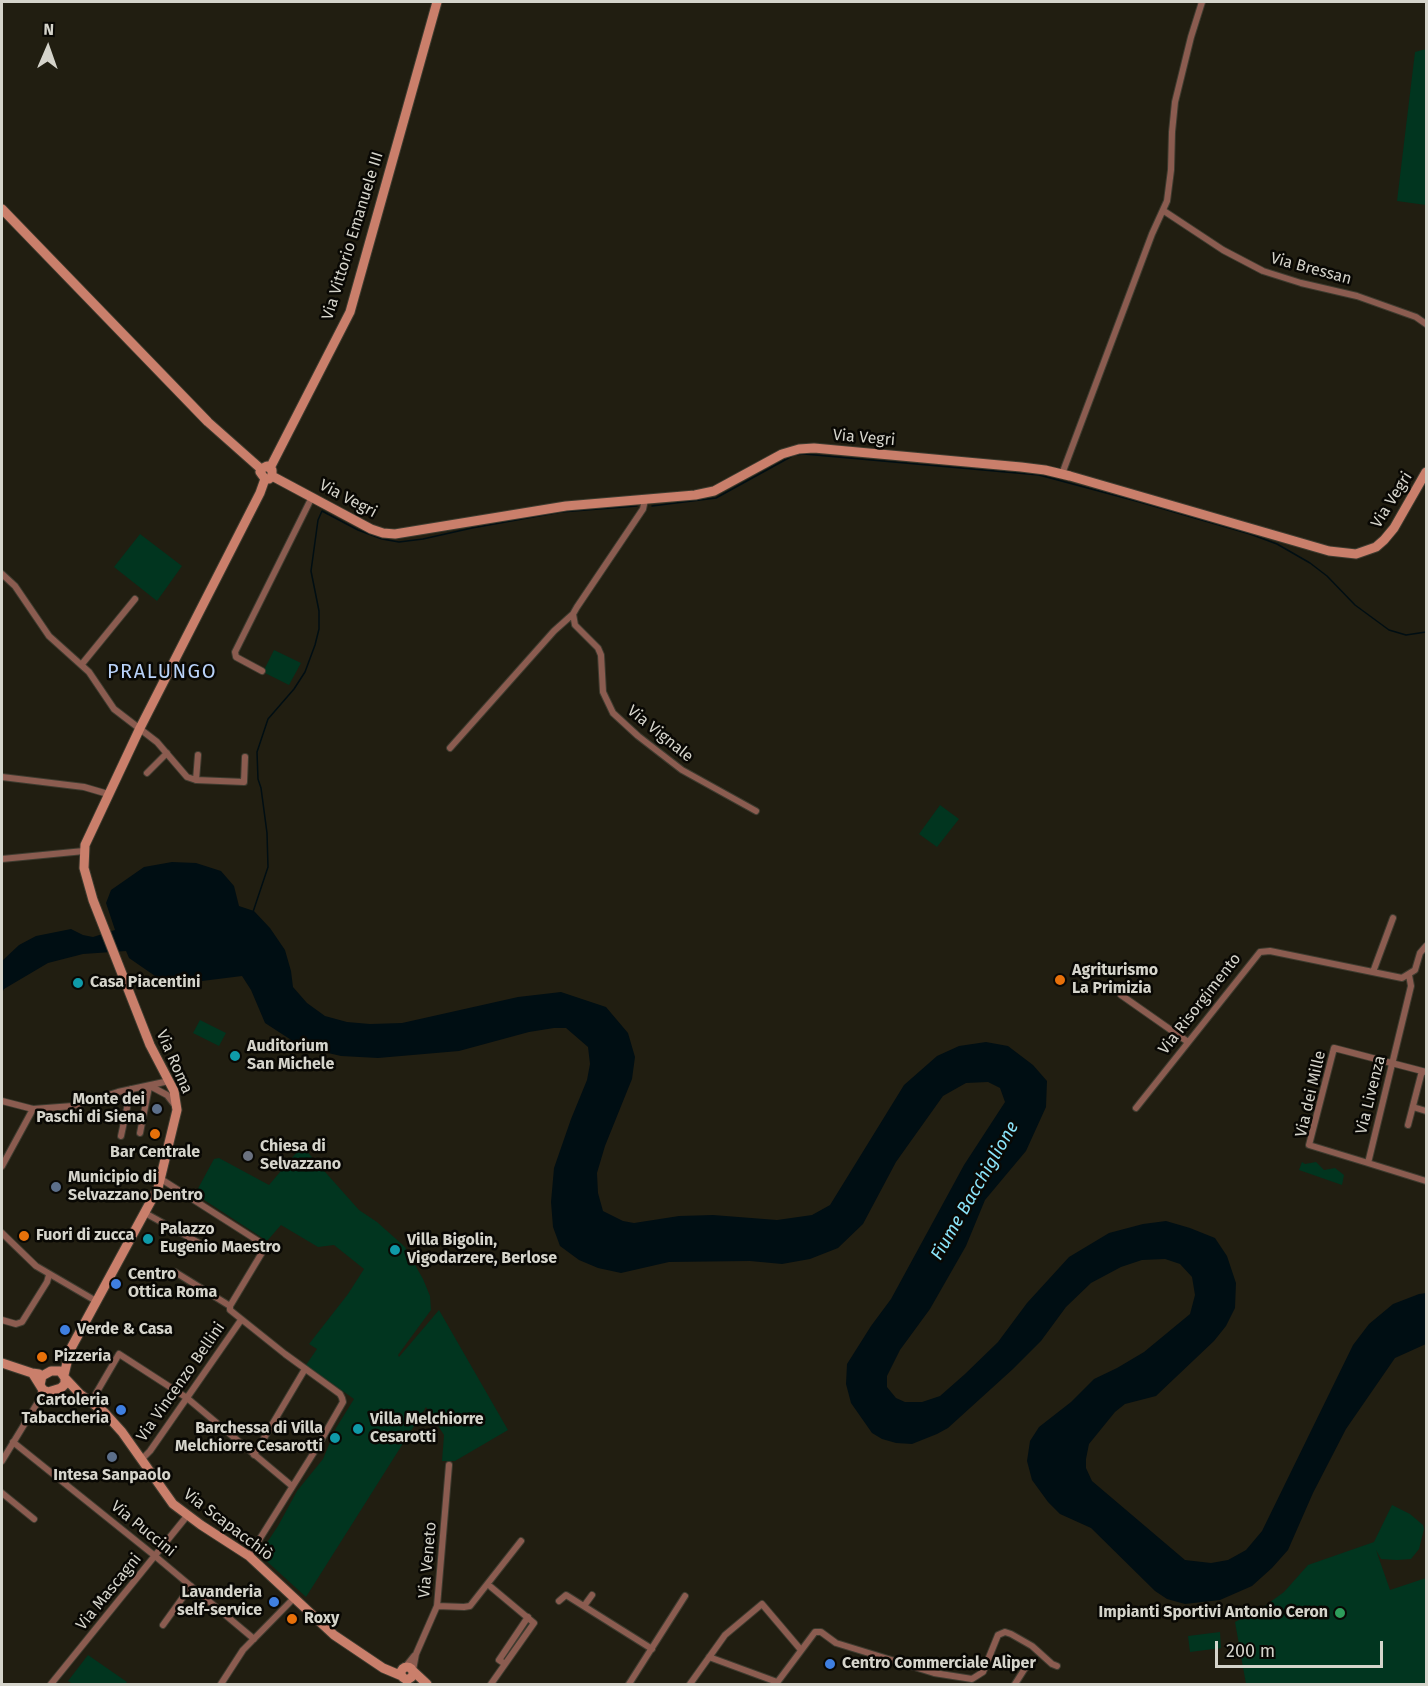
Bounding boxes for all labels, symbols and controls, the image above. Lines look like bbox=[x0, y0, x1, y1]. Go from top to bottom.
north arrow bbox=[18, 18, 78, 78]
text: N bbox=[43, 20, 54, 39]
street label: Via Vittorio Emanuele III bbox=[318, 150, 388, 322]
street label: Via Bressan bbox=[1268, 249, 1354, 289]
street label: Via Vegri bbox=[832, 426, 896, 450]
street label: Via Vegri bbox=[1367, 468, 1417, 532]
street label: Via Vegri bbox=[316, 476, 380, 522]
district label: PRALUNGO bbox=[107, 660, 217, 684]
street label: Via Vignale bbox=[623, 702, 697, 766]
street label: Via Risorgimento bbox=[1155, 950, 1245, 1058]
place label: Agriturismo La Primizia bbox=[1072, 961, 1158, 999]
place label: Casa Piacentini bbox=[90, 973, 200, 993]
marker: Agriturismo La Primizia bbox=[1053, 973, 1067, 987]
marker: Casa Piacentini bbox=[71, 976, 85, 990]
street label: Via Roma bbox=[151, 1027, 197, 1097]
place label: Auditorium San Michele bbox=[247, 1037, 334, 1075]
marker: Auditorium San Michele bbox=[228, 1049, 242, 1063]
street label: Via dei Mille bbox=[1292, 1049, 1330, 1139]
street label: Via Livenza bbox=[1352, 1054, 1390, 1136]
place label: Monte dei Paschi di Siena bbox=[36, 1090, 145, 1128]
marker: Monte dei Paschi di Siena bbox=[150, 1102, 164, 1116]
water label: Fiume Bacchiglione bbox=[926, 1118, 1024, 1264]
marker: Bar Centrale bbox=[148, 1127, 162, 1141]
place label: Chiesa di Selvazzano bbox=[260, 1137, 341, 1175]
place label: Bar Centrale bbox=[110, 1143, 200, 1163]
marker: Chiesa di Selvazzano bbox=[241, 1149, 255, 1163]
place label: Municipio di Selvazzano Dentro bbox=[68, 1168, 203, 1206]
marker: Municipio di Selvazzano Dentro bbox=[49, 1180, 63, 1194]
place label: Palazzo Eugenio Maestro bbox=[160, 1220, 281, 1258]
place label: Fuori di zucca bbox=[36, 1226, 134, 1246]
marker: Fuori di zucca bbox=[17, 1229, 31, 1243]
place label: Villa Bigolin, Vigodarzere, Berlose bbox=[407, 1231, 557, 1269]
marker: Palazzo Eugenio Maestro bbox=[141, 1232, 155, 1246]
marker: Villa Bigolin, Vigodarzere, Berlose bbox=[388, 1243, 402, 1257]
place label: Centro Ottica Roma bbox=[128, 1265, 217, 1303]
marker: Centro Ottica Roma bbox=[109, 1277, 123, 1291]
street label: Via Vincenzo Bellini bbox=[133, 1319, 229, 1445]
place label: Verde & Casa bbox=[77, 1320, 173, 1340]
marker: Verde & Casa bbox=[58, 1323, 72, 1337]
place label: Pizzeria bbox=[54, 1347, 111, 1367]
marker: Pizzeria bbox=[35, 1350, 49, 1364]
place label: Cartoleria Tabaccheria bbox=[21, 1391, 109, 1429]
marker: Cartoleria Tabaccheria bbox=[114, 1403, 128, 1417]
place label: Villa Melchiorre Cesarotti bbox=[370, 1410, 484, 1448]
place label: Barchessa di Villa Melchiorre Cesarotti bbox=[175, 1419, 323, 1457]
marker: Villa Melchiorre Cesarotti bbox=[351, 1422, 365, 1436]
marker: Barchessa di Villa Melchiorre Cesarotti bbox=[328, 1431, 342, 1445]
marker: Intesa Sanpaolo bbox=[105, 1450, 119, 1464]
place label: Intesa Sanpaolo bbox=[53, 1466, 171, 1486]
street label: Via Scapacchiò bbox=[179, 1485, 277, 1565]
street label: Via Puccini bbox=[107, 1497, 179, 1561]
street label: Via Veneto bbox=[415, 1521, 441, 1599]
street label: Via Mascagni bbox=[72, 1550, 146, 1634]
place label: Lavanderia self-service bbox=[177, 1583, 262, 1621]
marker: Lavanderia self-service bbox=[267, 1595, 281, 1609]
place label: Impianti Sportivi Antonio Ceron bbox=[1099, 1603, 1328, 1623]
marker: Impianti Sportivi Antonio Ceron bbox=[1333, 1606, 1347, 1620]
place label: Roxy bbox=[304, 1609, 339, 1629]
marker: Roxy bbox=[285, 1612, 299, 1626]
scale bar bbox=[1218, 1629, 1386, 1667]
text: 200 m bbox=[1226, 1640, 1275, 1662]
place label: Centro Commerciale Alìper bbox=[842, 1654, 1036, 1674]
marker: Centro Commerciale Alìper bbox=[823, 1657, 837, 1671]

